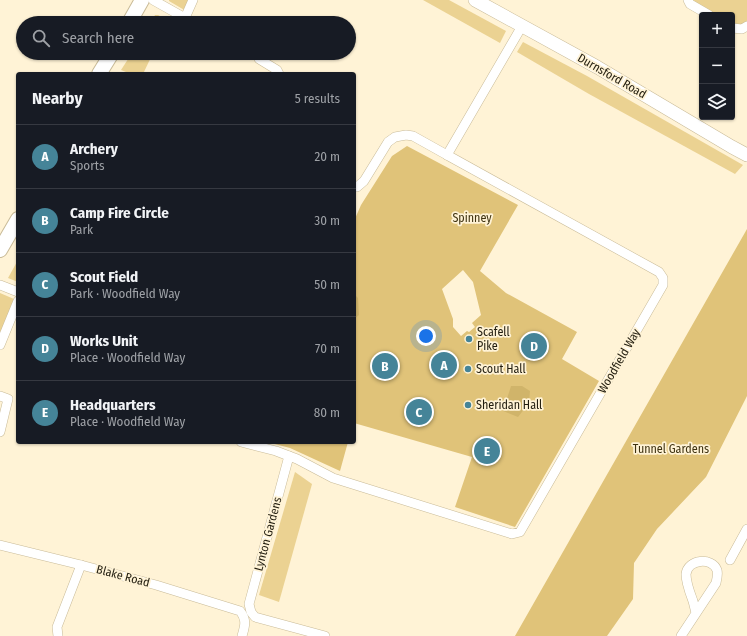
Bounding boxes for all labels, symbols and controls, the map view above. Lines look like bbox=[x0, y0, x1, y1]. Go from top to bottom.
map controls bbox=[699, 12, 735, 120]
button: + bbox=[699, 12, 735, 48]
search box bbox=[16, 16, 356, 60]
icon: search bbox=[30, 27, 52, 49]
text: Search here bbox=[62, 29, 134, 47]
button: − bbox=[699, 48, 735, 84]
street label: Durnsford Road bbox=[575, 51, 649, 101]
button: layers bbox=[699, 84, 735, 120]
text: Nearby bbox=[32, 88, 83, 109]
text: 5 results bbox=[295, 91, 340, 106]
text: Archery bbox=[70, 140, 118, 158]
text: A bbox=[41, 149, 49, 164]
text: 20 m bbox=[314, 149, 340, 164]
text: Sports bbox=[70, 158, 105, 173]
text: Camp Fire Circle bbox=[70, 204, 169, 222]
park label: Spinney bbox=[452, 211, 492, 225]
text: B bbox=[41, 213, 49, 228]
text: 30 m bbox=[314, 213, 340, 228]
text: Park bbox=[70, 222, 93, 237]
text: Scout Field bbox=[70, 268, 138, 286]
text: C bbox=[42, 277, 48, 292]
text: 50 m bbox=[314, 277, 340, 292]
text: Park · Woodfield Way bbox=[70, 286, 180, 301]
place label: Scafell Pike bbox=[477, 325, 510, 353]
your location bbox=[416, 326, 436, 346]
street label: Woodfield Way bbox=[595, 326, 643, 396]
pin: D bbox=[521, 331, 547, 361]
text: Works Unit bbox=[70, 332, 138, 350]
marker: Scafell Pike bbox=[464, 334, 474, 344]
text: D bbox=[41, 341, 49, 356]
text: 70 m bbox=[315, 341, 340, 356]
text: Place · Woodfield Way bbox=[70, 350, 185, 365]
pin: A bbox=[431, 350, 457, 380]
pin: B bbox=[372, 351, 398, 381]
place label: Scout Hall bbox=[476, 362, 526, 376]
marker: Scout Hall bbox=[463, 364, 473, 374]
text: Headquarters bbox=[70, 396, 156, 414]
pin: C bbox=[406, 397, 432, 427]
place label: Sheridan Hall bbox=[476, 398, 542, 412]
marker: Sheridan Hall bbox=[463, 400, 473, 410]
text: E bbox=[42, 405, 48, 420]
text: 80 m bbox=[314, 405, 340, 420]
text: Place · Woodfield Way bbox=[70, 414, 185, 429]
pin: E bbox=[474, 436, 500, 466]
park label: Tunnel Gardens bbox=[633, 442, 709, 456]
street label: Lynton Gardens bbox=[251, 496, 285, 572]
street label: Blake Road bbox=[95, 562, 151, 590]

